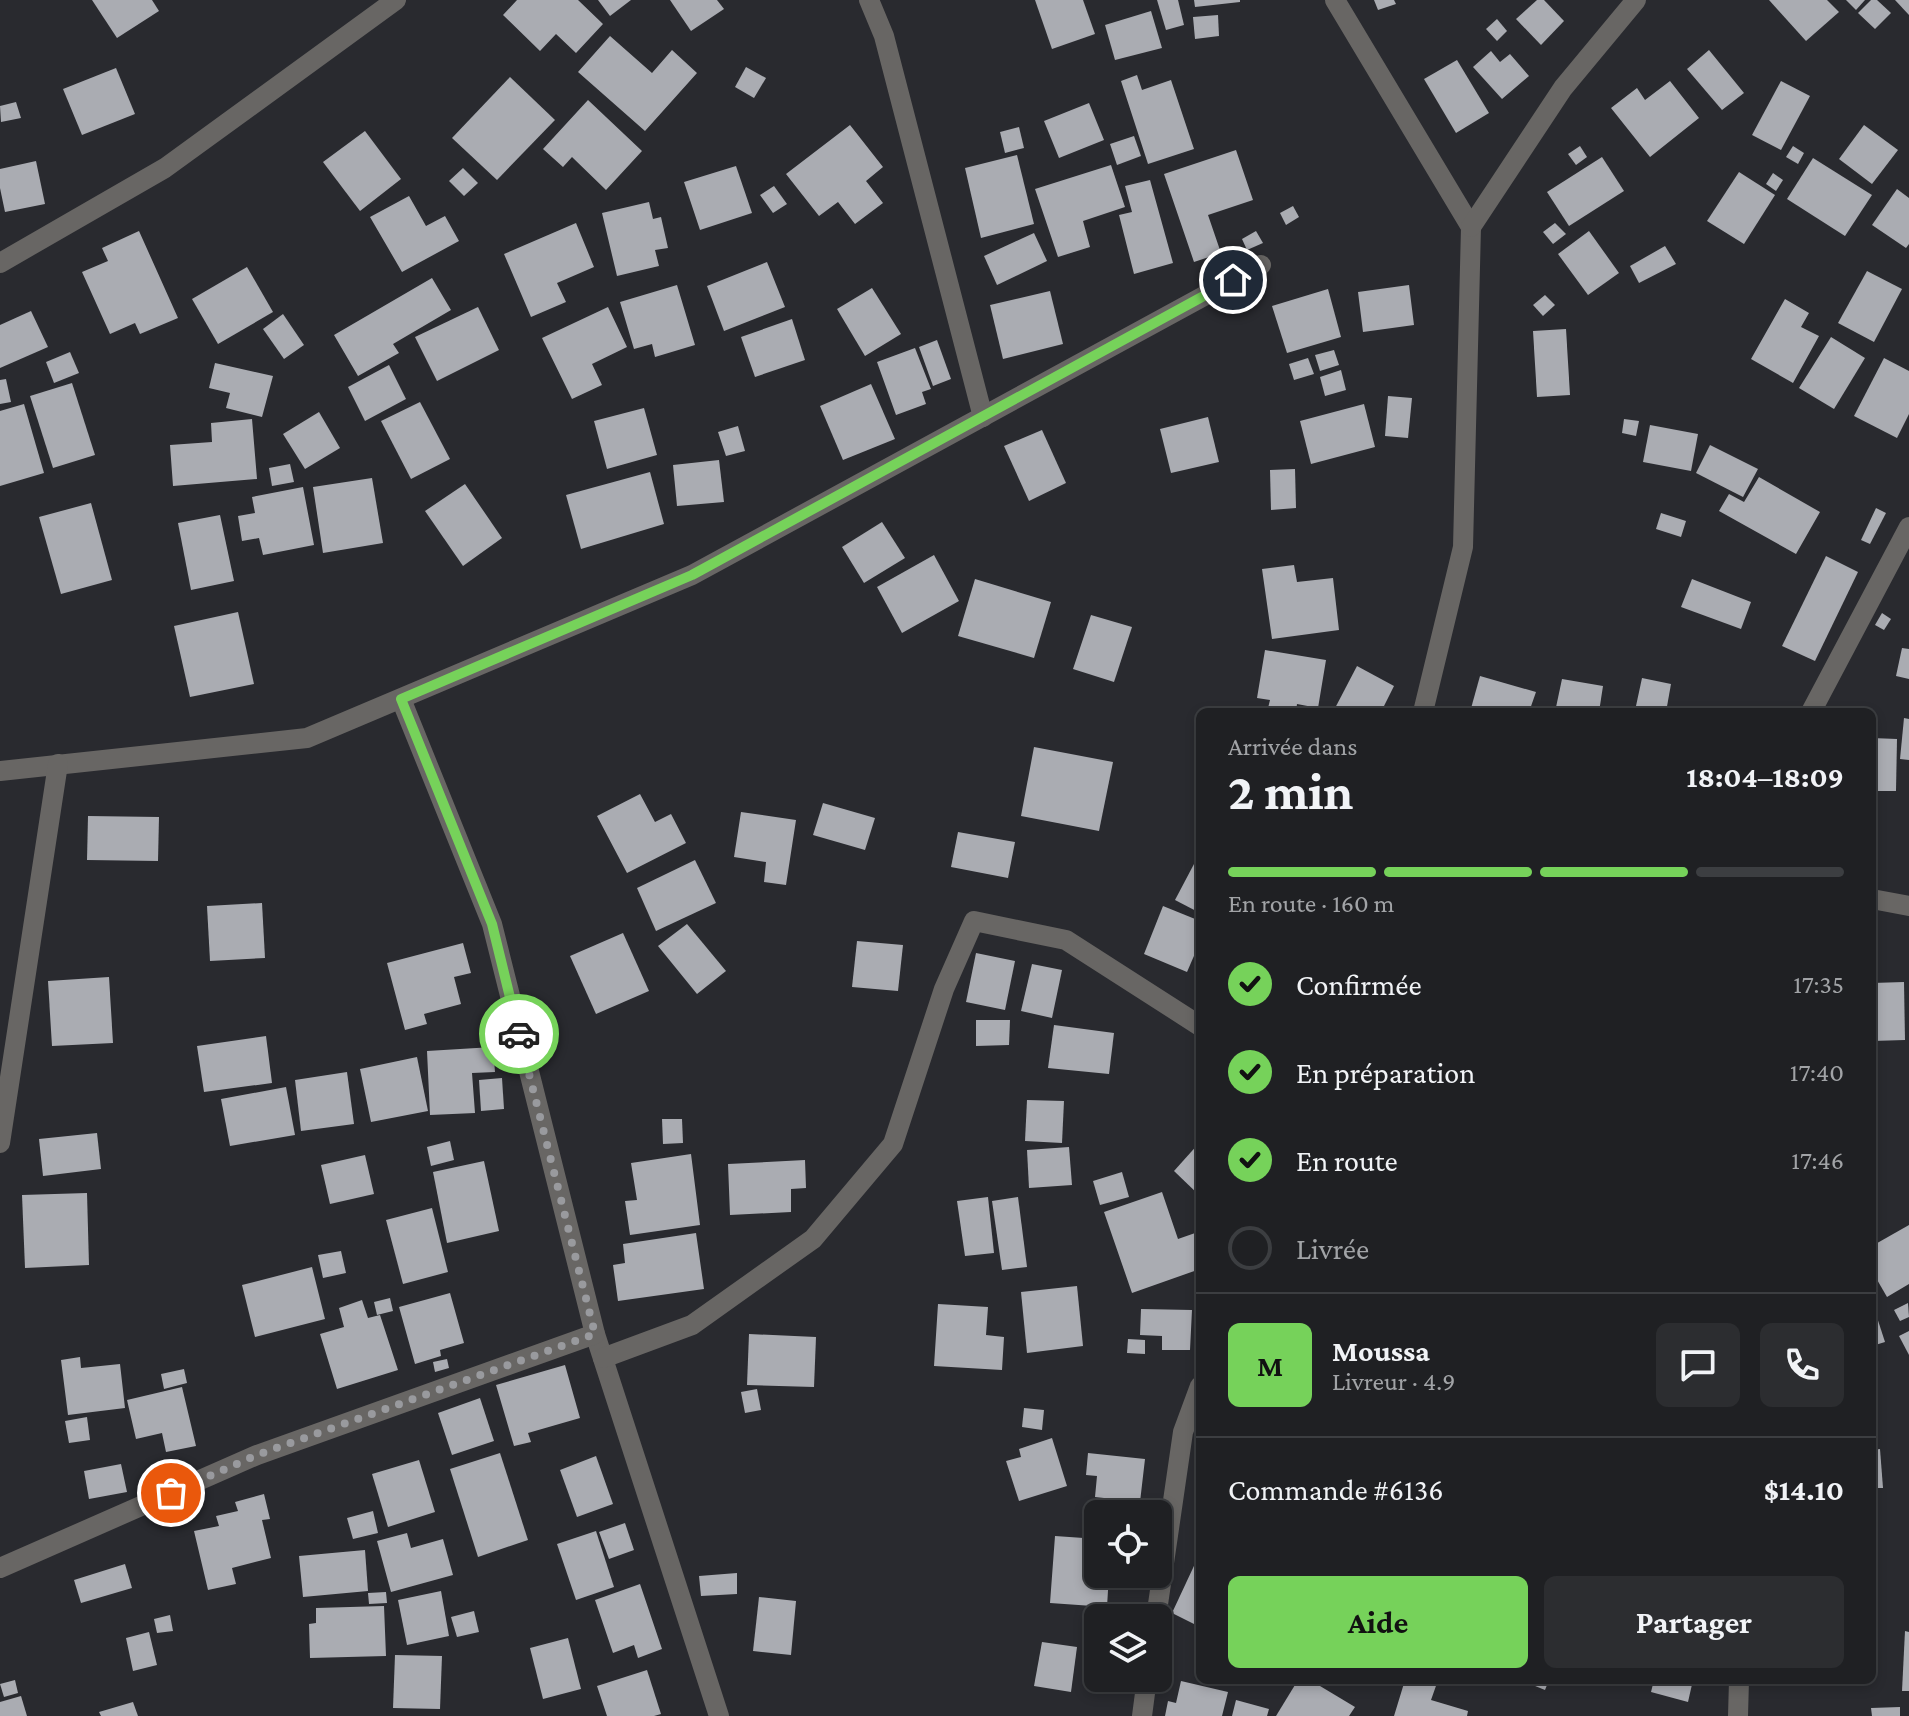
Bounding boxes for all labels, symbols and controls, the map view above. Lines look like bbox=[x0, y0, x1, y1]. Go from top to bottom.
pin bbox=[1199, 246, 1267, 314]
icon: home bbox=[1211, 258, 1255, 302]
text: Arrivée dans bbox=[1228, 732, 1357, 761]
text: 18:04–18:09 bbox=[1686, 760, 1844, 793]
text: 2 min bbox=[1228, 762, 1353, 820]
text: En route · 160 m bbox=[1228, 889, 1395, 918]
icon: check bbox=[1228, 962, 1272, 1006]
text: Confirmée bbox=[1296, 968, 1422, 1001]
text: 17:35 bbox=[1793, 970, 1844, 999]
courier bbox=[479, 994, 559, 1074]
icon: car bbox=[497, 1012, 541, 1056]
icon: check bbox=[1228, 1050, 1272, 1094]
text: En préparation bbox=[1296, 1056, 1475, 1089]
text: 17:40 bbox=[1790, 1058, 1844, 1087]
icon: check bbox=[1228, 1138, 1272, 1182]
text: En route bbox=[1296, 1144, 1398, 1177]
text: 17:46 bbox=[1791, 1146, 1844, 1175]
text: Livrée bbox=[1296, 1232, 1369, 1265]
button: chat bbox=[1656, 1323, 1740, 1407]
button: phone bbox=[1760, 1323, 1844, 1407]
text: Moussa bbox=[1332, 1334, 1430, 1367]
text: M bbox=[1257, 1349, 1283, 1382]
text: Livreur · 4.9 bbox=[1332, 1367, 1455, 1396]
pin bbox=[137, 1459, 205, 1527]
icon: bag bbox=[149, 1471, 193, 1515]
text: Commande #6136 bbox=[1228, 1473, 1443, 1506]
text: $14.10 bbox=[1764, 1473, 1844, 1506]
map controls bbox=[1084, 1500, 1172, 1692]
button: locate bbox=[1084, 1500, 1172, 1588]
button: Aide bbox=[1228, 1576, 1528, 1668]
button: Partager bbox=[1544, 1576, 1844, 1668]
button: layers bbox=[1084, 1604, 1172, 1692]

